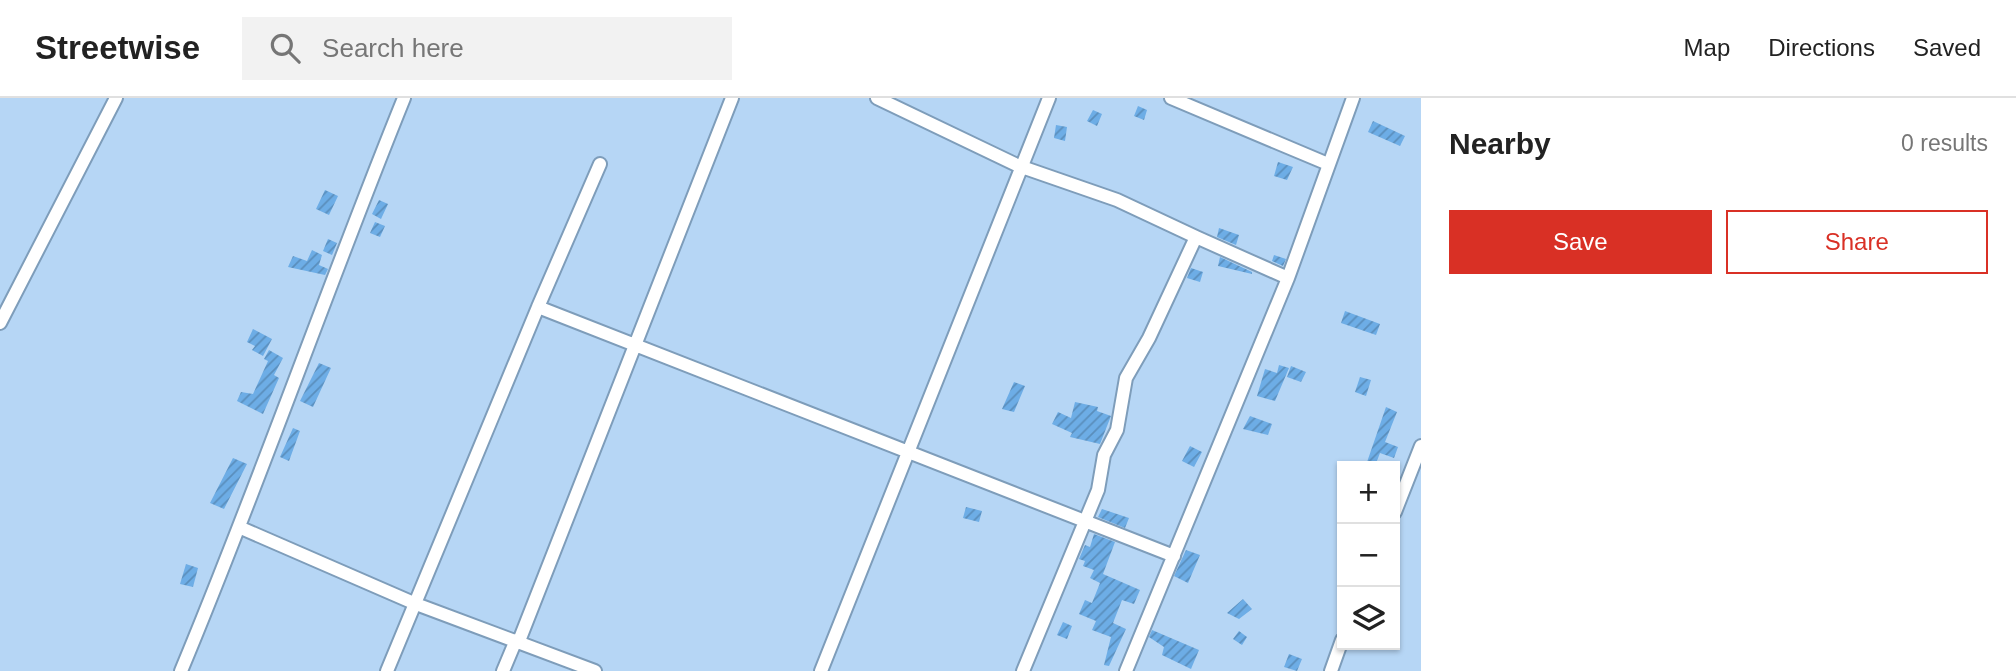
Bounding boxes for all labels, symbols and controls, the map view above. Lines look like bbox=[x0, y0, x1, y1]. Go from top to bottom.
search box bbox=[242, 17, 732, 80]
text: Streetwise bbox=[35, 29, 200, 66]
icon: search bbox=[266, 29, 304, 67]
text: Search here bbox=[322, 33, 464, 63]
text: Map bbox=[1684, 34, 1730, 61]
text: Directions bbox=[1768, 34, 1875, 61]
text: Saved bbox=[1913, 34, 1981, 61]
text: Nearby bbox=[1449, 127, 1551, 160]
text: 0 results bbox=[1901, 130, 1988, 156]
button: Save bbox=[1449, 210, 1712, 274]
button: Share bbox=[1726, 210, 1988, 274]
map controls bbox=[1337, 461, 1400, 650]
button: + bbox=[1337, 461, 1400, 524]
button: − bbox=[1337, 524, 1400, 587]
button: layers bbox=[1337, 587, 1400, 650]

